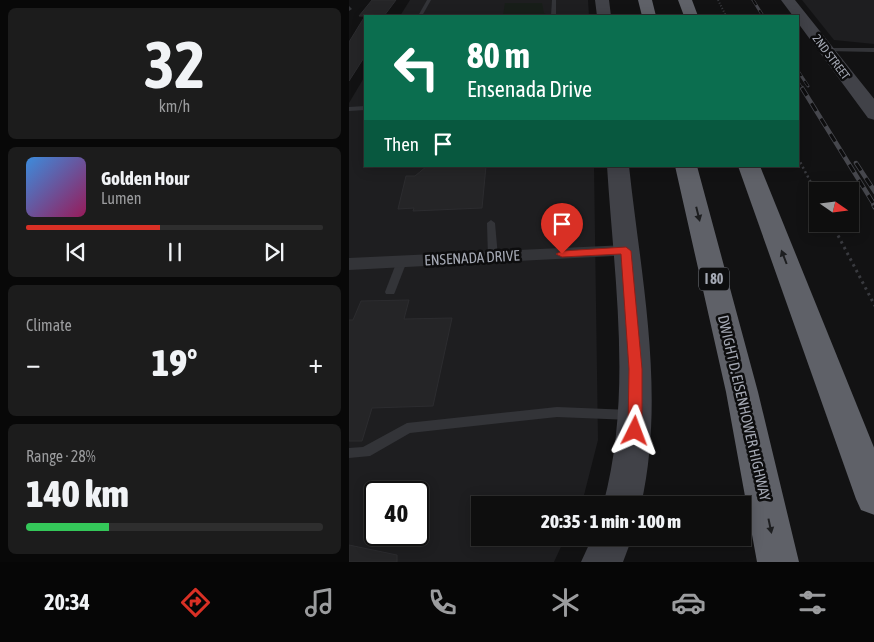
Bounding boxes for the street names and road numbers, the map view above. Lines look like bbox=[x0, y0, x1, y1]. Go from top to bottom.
street label: 2ND STREET bbox=[809, 32, 853, 83]
street label: ENSENADA DRIVE bbox=[424, 246, 521, 268]
road number: I 80 bbox=[699, 268, 729, 290]
street label: DWIGHT D. EISENHOWER HIGHWAY bbox=[715, 313, 774, 503]

